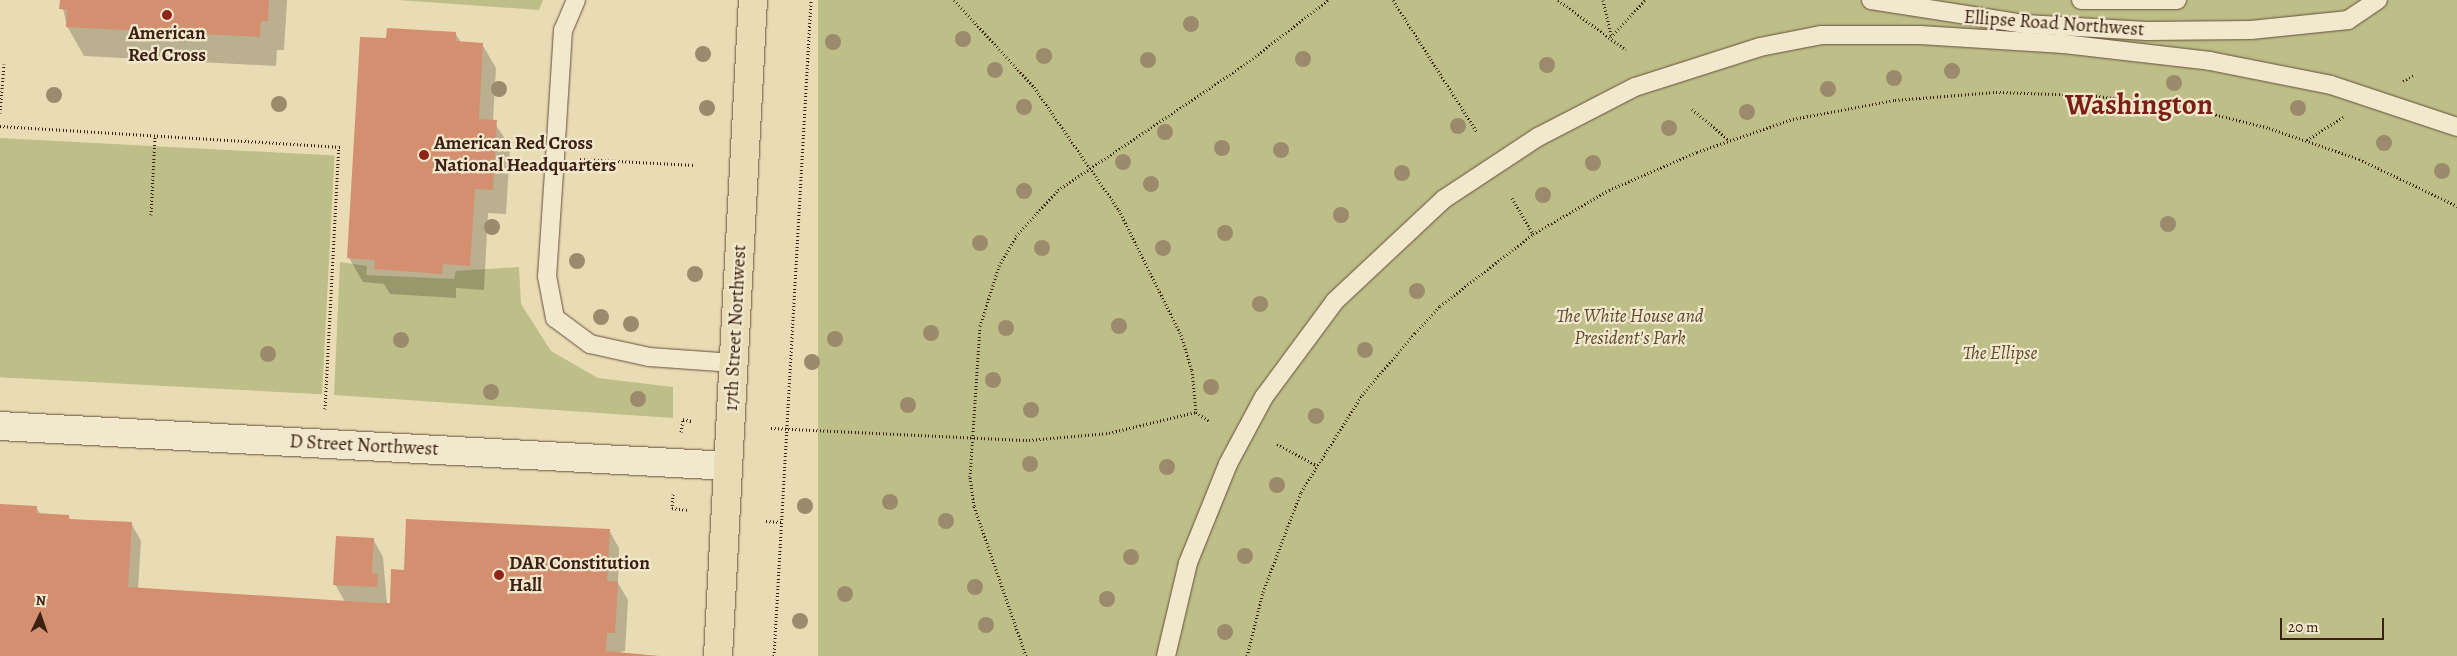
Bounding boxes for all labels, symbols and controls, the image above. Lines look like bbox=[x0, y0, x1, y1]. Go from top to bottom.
street label: Ellipse Road Northwest bbox=[1963, 6, 2145, 42]
marker: American Red Cross bbox=[161, 9, 173, 21]
place label: American Red Cross bbox=[128, 23, 206, 67]
district label: Washington bbox=[2065, 88, 2213, 122]
place label: American Red Cross National Headquarters bbox=[434, 133, 616, 177]
marker: American Red Cross National Headquarters bbox=[418, 149, 430, 161]
street label: 17th Street Northwest bbox=[720, 244, 752, 412]
park label: The White House and President's Park bbox=[1556, 306, 1704, 350]
park label: The Ellipse bbox=[1963, 343, 2037, 365]
street label: D Street Northwest bbox=[289, 431, 439, 461]
place label: DAR Constitution Hall bbox=[509, 553, 650, 597]
marker: DAR Constitution Hall bbox=[493, 569, 505, 581]
north arrow bbox=[15, 591, 65, 641]
text: N bbox=[35, 591, 46, 610]
scale bar bbox=[2282, 608, 2386, 640]
text: 20 m bbox=[2288, 617, 2319, 637]

